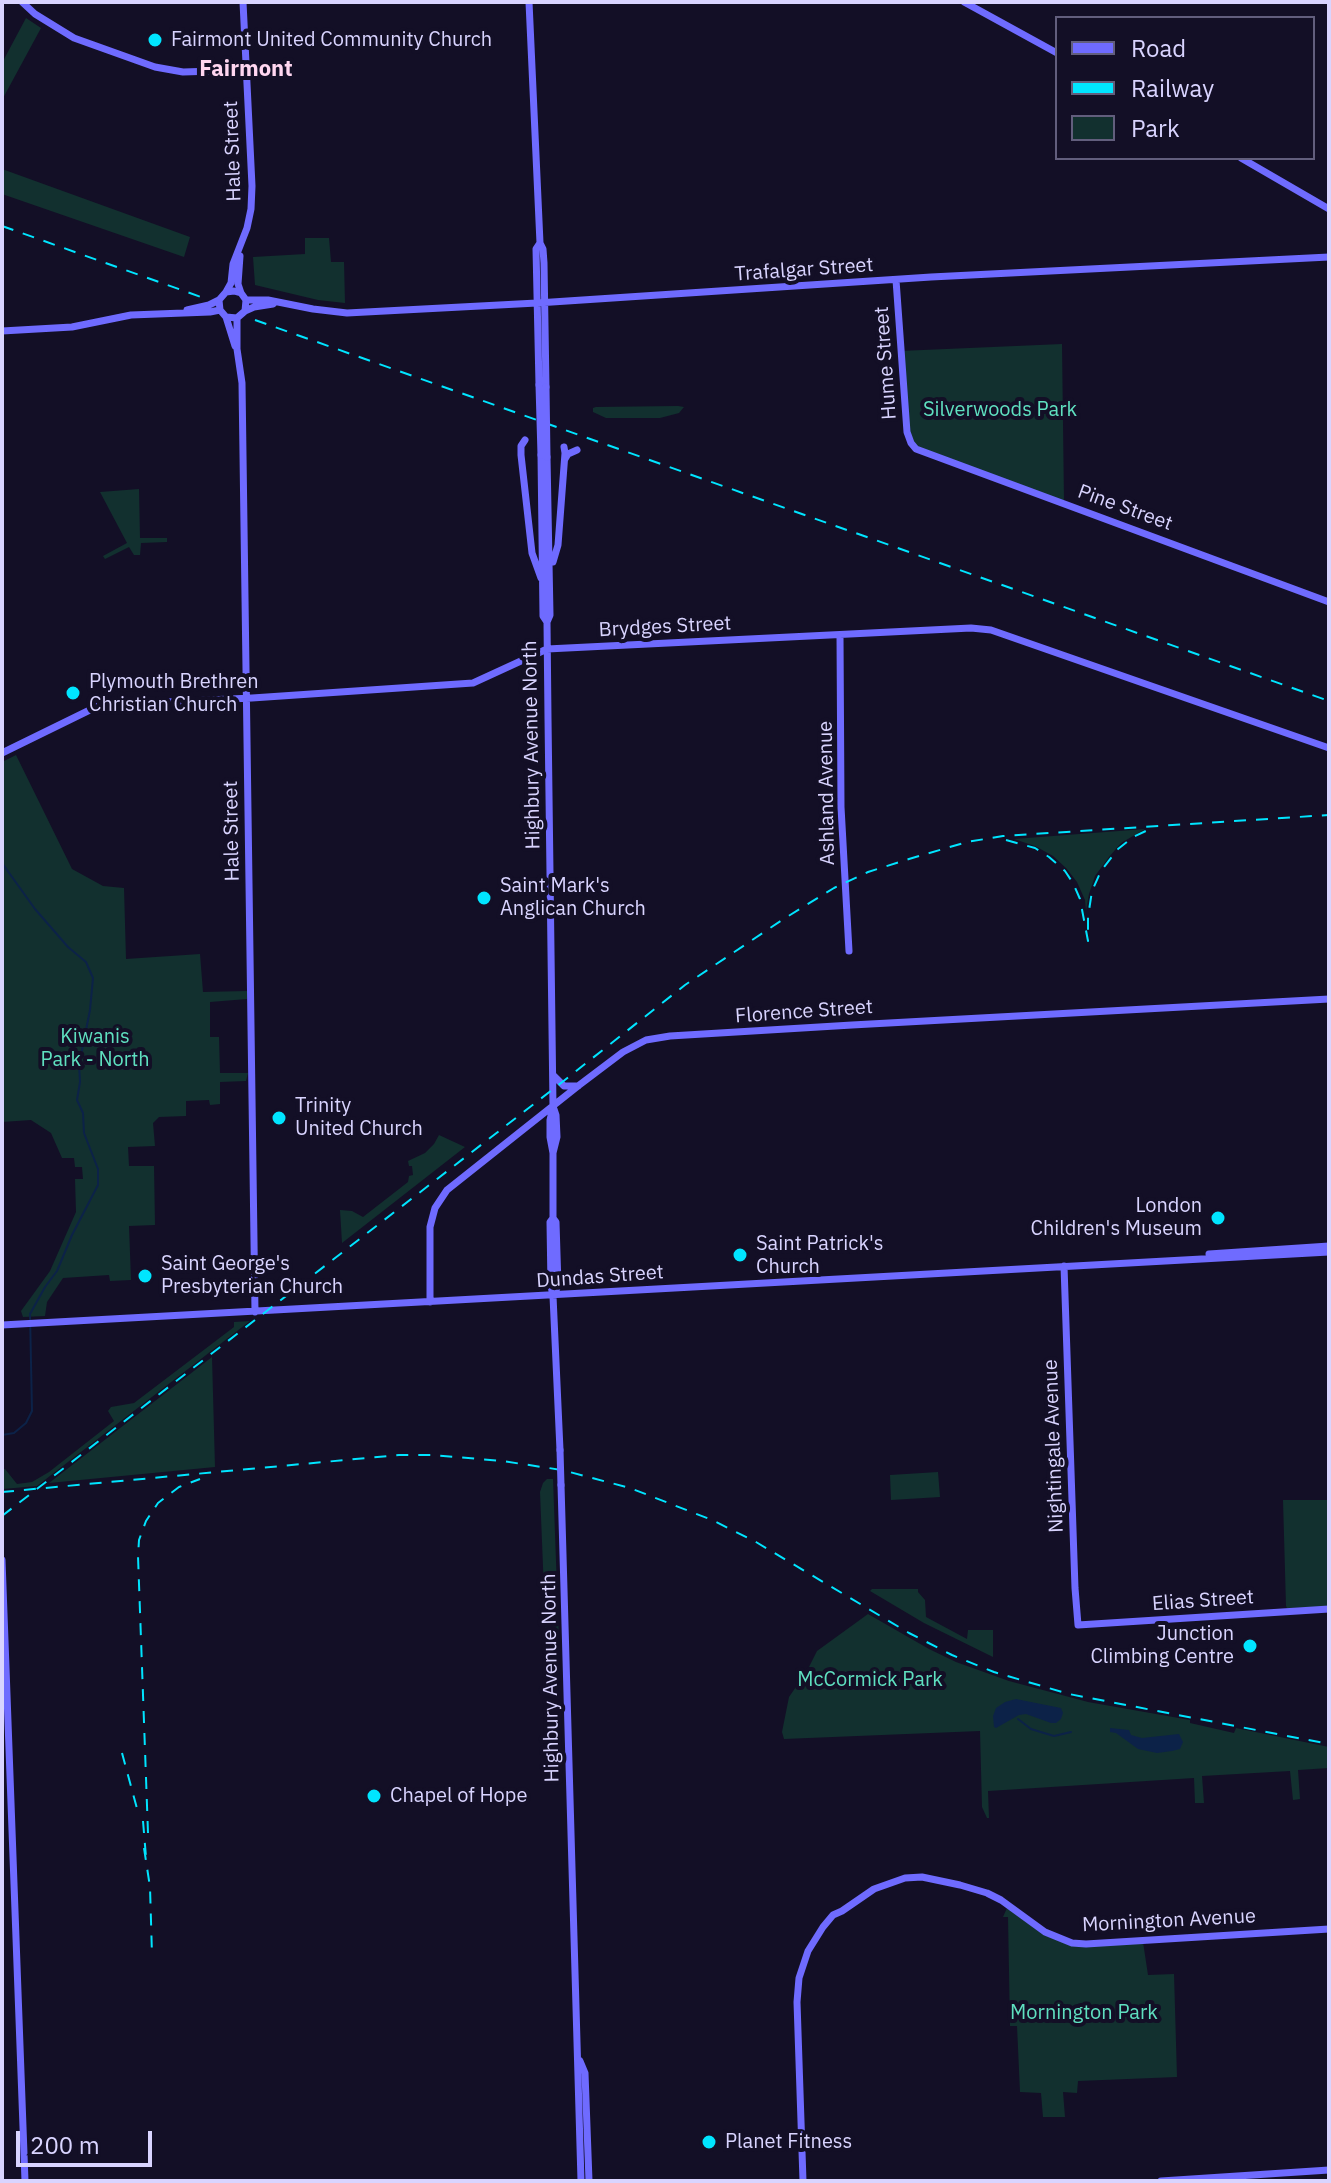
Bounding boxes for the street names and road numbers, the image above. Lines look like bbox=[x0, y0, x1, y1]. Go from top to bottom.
street label: Hale Street bbox=[219, 100, 247, 202]
street label: Trafalgar Street bbox=[734, 253, 874, 287]
street label: Hume Street bbox=[870, 306, 902, 420]
street label: Pine Street bbox=[1074, 480, 1176, 536]
street label: Brydges Street bbox=[598, 612, 732, 642]
street label: Highbury Avenue North bbox=[518, 640, 546, 850]
street label: Ashland Avenue bbox=[814, 721, 840, 865]
street label: Hale Street bbox=[219, 780, 245, 882]
street label: Florence Street bbox=[734, 995, 874, 1029]
street label: Dundas Street bbox=[535, 1261, 665, 1293]
street label: Nightingale Avenue bbox=[1039, 1359, 1069, 1533]
street label: Highbury Avenue North bbox=[537, 1573, 565, 1783]
street label: Elias Street bbox=[1151, 1585, 1255, 1617]
street label: Mornington Avenue bbox=[1081, 1904, 1257, 1938]

